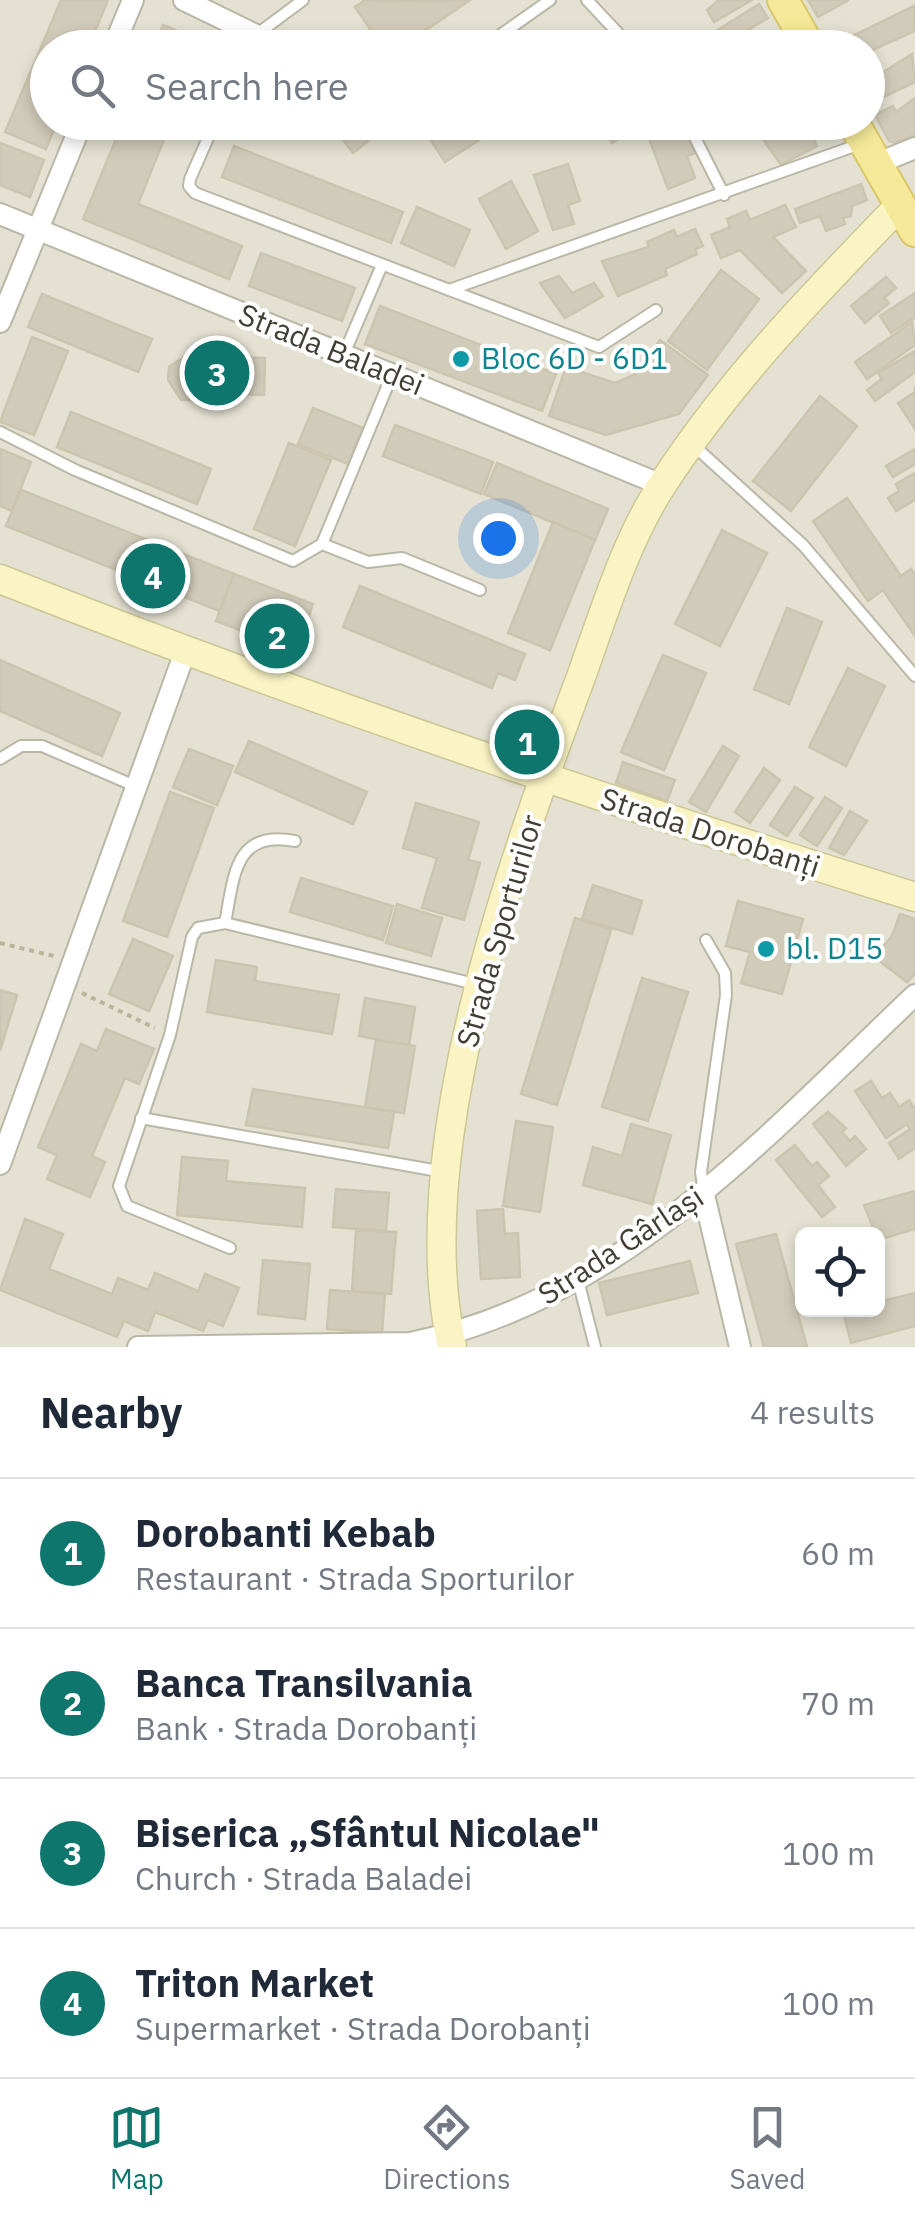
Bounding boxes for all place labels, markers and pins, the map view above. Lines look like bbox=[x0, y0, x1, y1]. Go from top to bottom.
pin: 3 bbox=[184, 336, 250, 410]
place label: Bloc 6D - 6D1 bbox=[481, 338, 668, 377]
marker: Bloc 6D - 6D1 bbox=[450, 348, 472, 370]
pin: 4 bbox=[120, 538, 186, 614]
pin: 2 bbox=[244, 598, 310, 674]
pin: 1 bbox=[494, 704, 560, 780]
place label: bl. D15 bbox=[786, 928, 883, 967]
marker: bl. D15 bbox=[755, 938, 777, 960]

